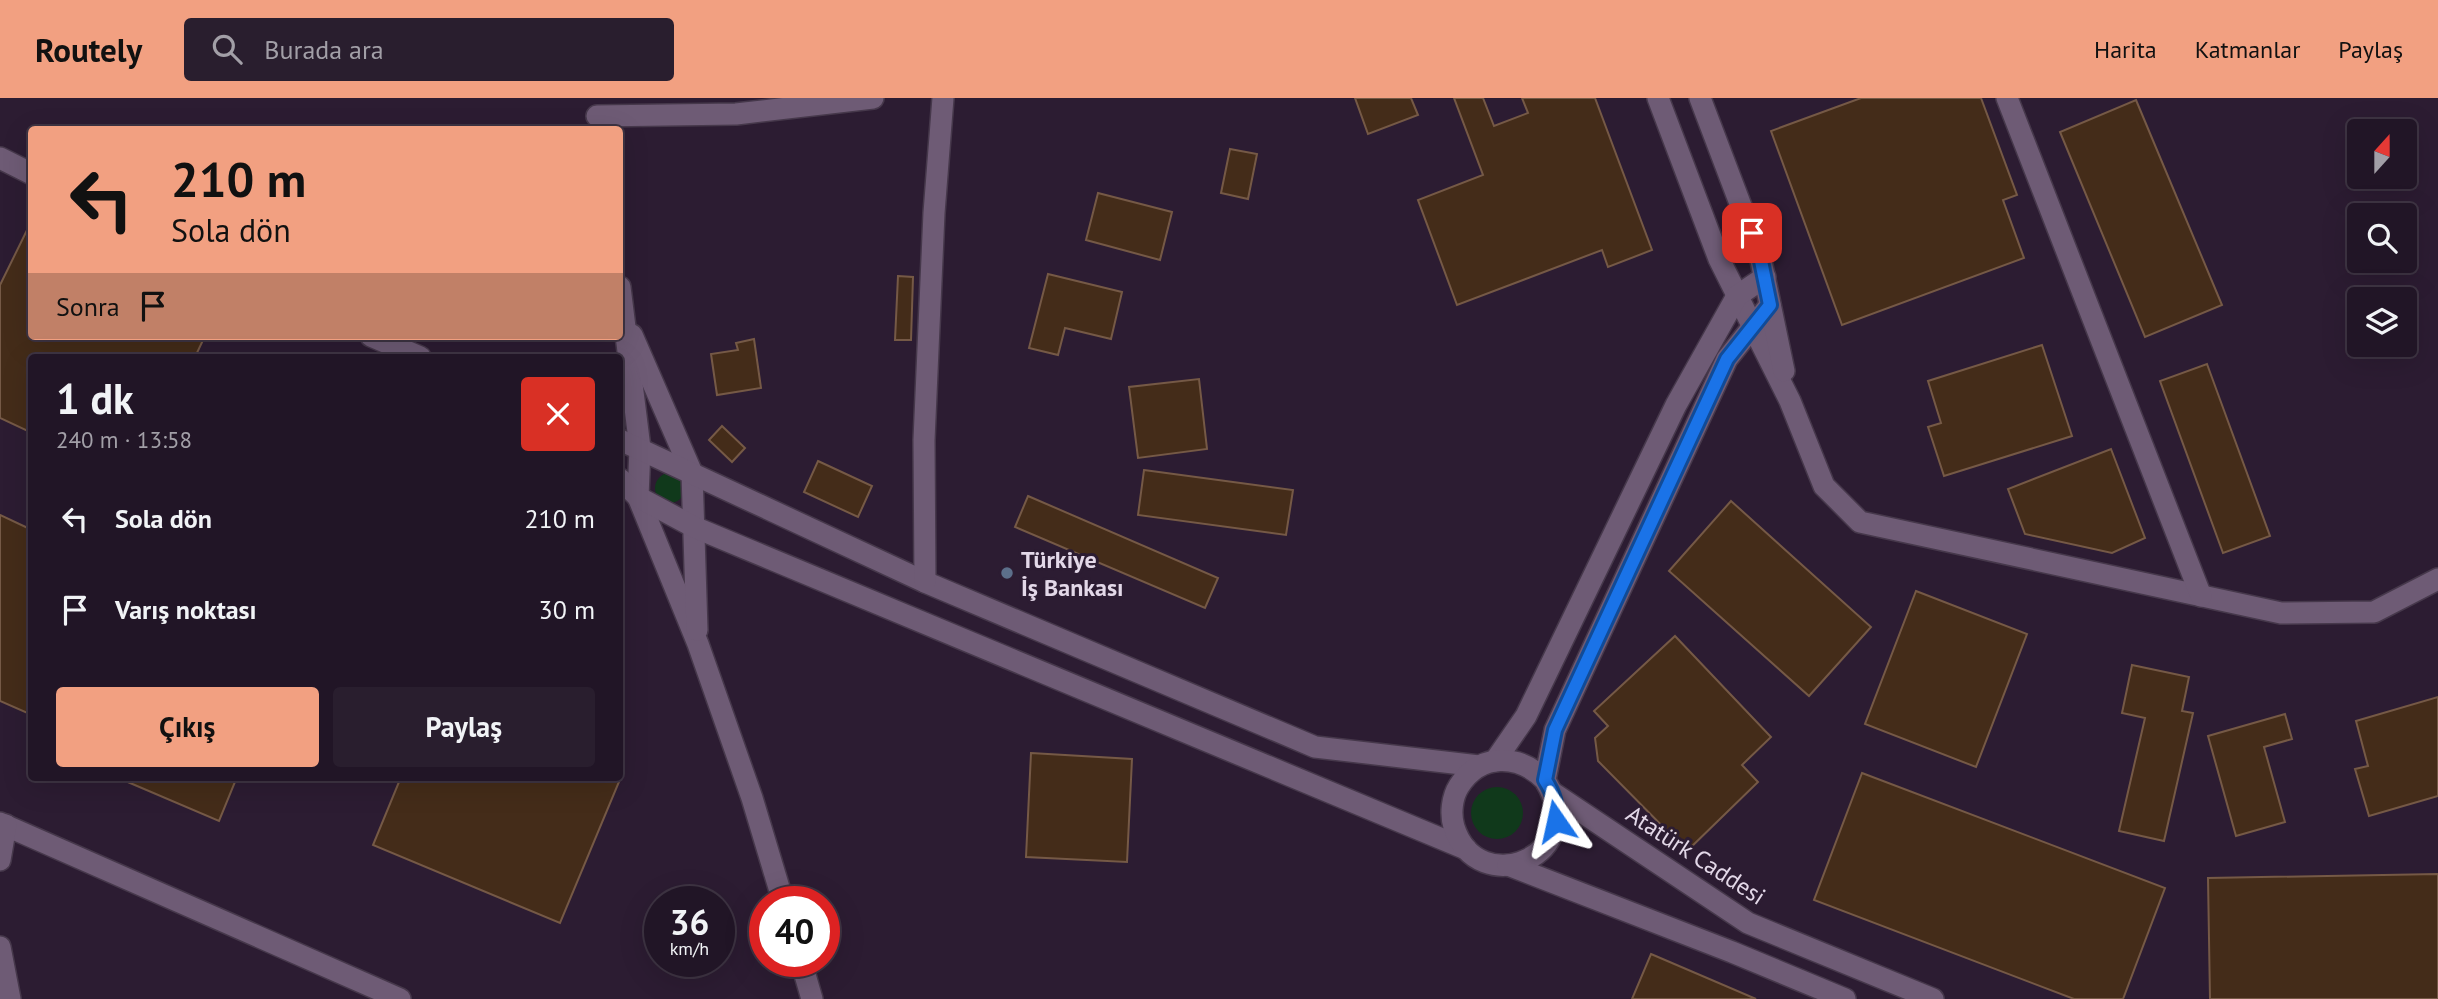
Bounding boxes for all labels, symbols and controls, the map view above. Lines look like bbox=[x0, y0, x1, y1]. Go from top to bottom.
search box bbox=[184, 18, 674, 81]
text: Routely bbox=[35, 28, 142, 71]
icon: search bbox=[208, 30, 246, 68]
text: Burada ara bbox=[264, 33, 384, 66]
text: Harita bbox=[2094, 34, 2157, 65]
text: Katmanlar bbox=[2195, 34, 2300, 65]
text: Paylaş bbox=[2338, 34, 2403, 65]
north arrow bbox=[2347, 119, 2417, 189]
map controls bbox=[2347, 119, 2417, 357]
text: 210 m bbox=[171, 147, 306, 211]
icon: left bbox=[56, 154, 147, 245]
pin bbox=[1722, 203, 1782, 263]
button: search bbox=[2347, 203, 2417, 273]
text: Sola dön bbox=[171, 209, 291, 251]
icon: arrive bbox=[1733, 214, 1771, 252]
icon: arrive bbox=[134, 287, 172, 325]
button: layers bbox=[2347, 287, 2417, 357]
text: Sonra bbox=[56, 290, 120, 323]
text: 1 dk bbox=[56, 371, 134, 426]
button: close bbox=[521, 377, 595, 451]
text: 240 m · 13:58 bbox=[56, 425, 192, 454]
icon: left bbox=[56, 500, 94, 538]
text: Sola dön bbox=[115, 502, 212, 535]
text: 210 m bbox=[524, 502, 595, 535]
place label: Türkiye İş Bankası bbox=[1021, 544, 1123, 603]
marker: Türkiye İş Bankası bbox=[999, 565, 1015, 581]
icon: arrive bbox=[56, 591, 94, 629]
text: Varış noktası bbox=[115, 593, 257, 626]
text: 30 m bbox=[539, 593, 595, 626]
button: Çıkış bbox=[56, 687, 319, 767]
button: Paylaş bbox=[333, 687, 595, 767]
position arrow bbox=[1519, 784, 1593, 858]
street label: Atatürk Caddesi bbox=[1621, 798, 1771, 912]
speed limit sign: 40 bbox=[749, 886, 840, 977]
text: 36 bbox=[670, 899, 709, 945]
text: km/h bbox=[670, 937, 709, 960]

